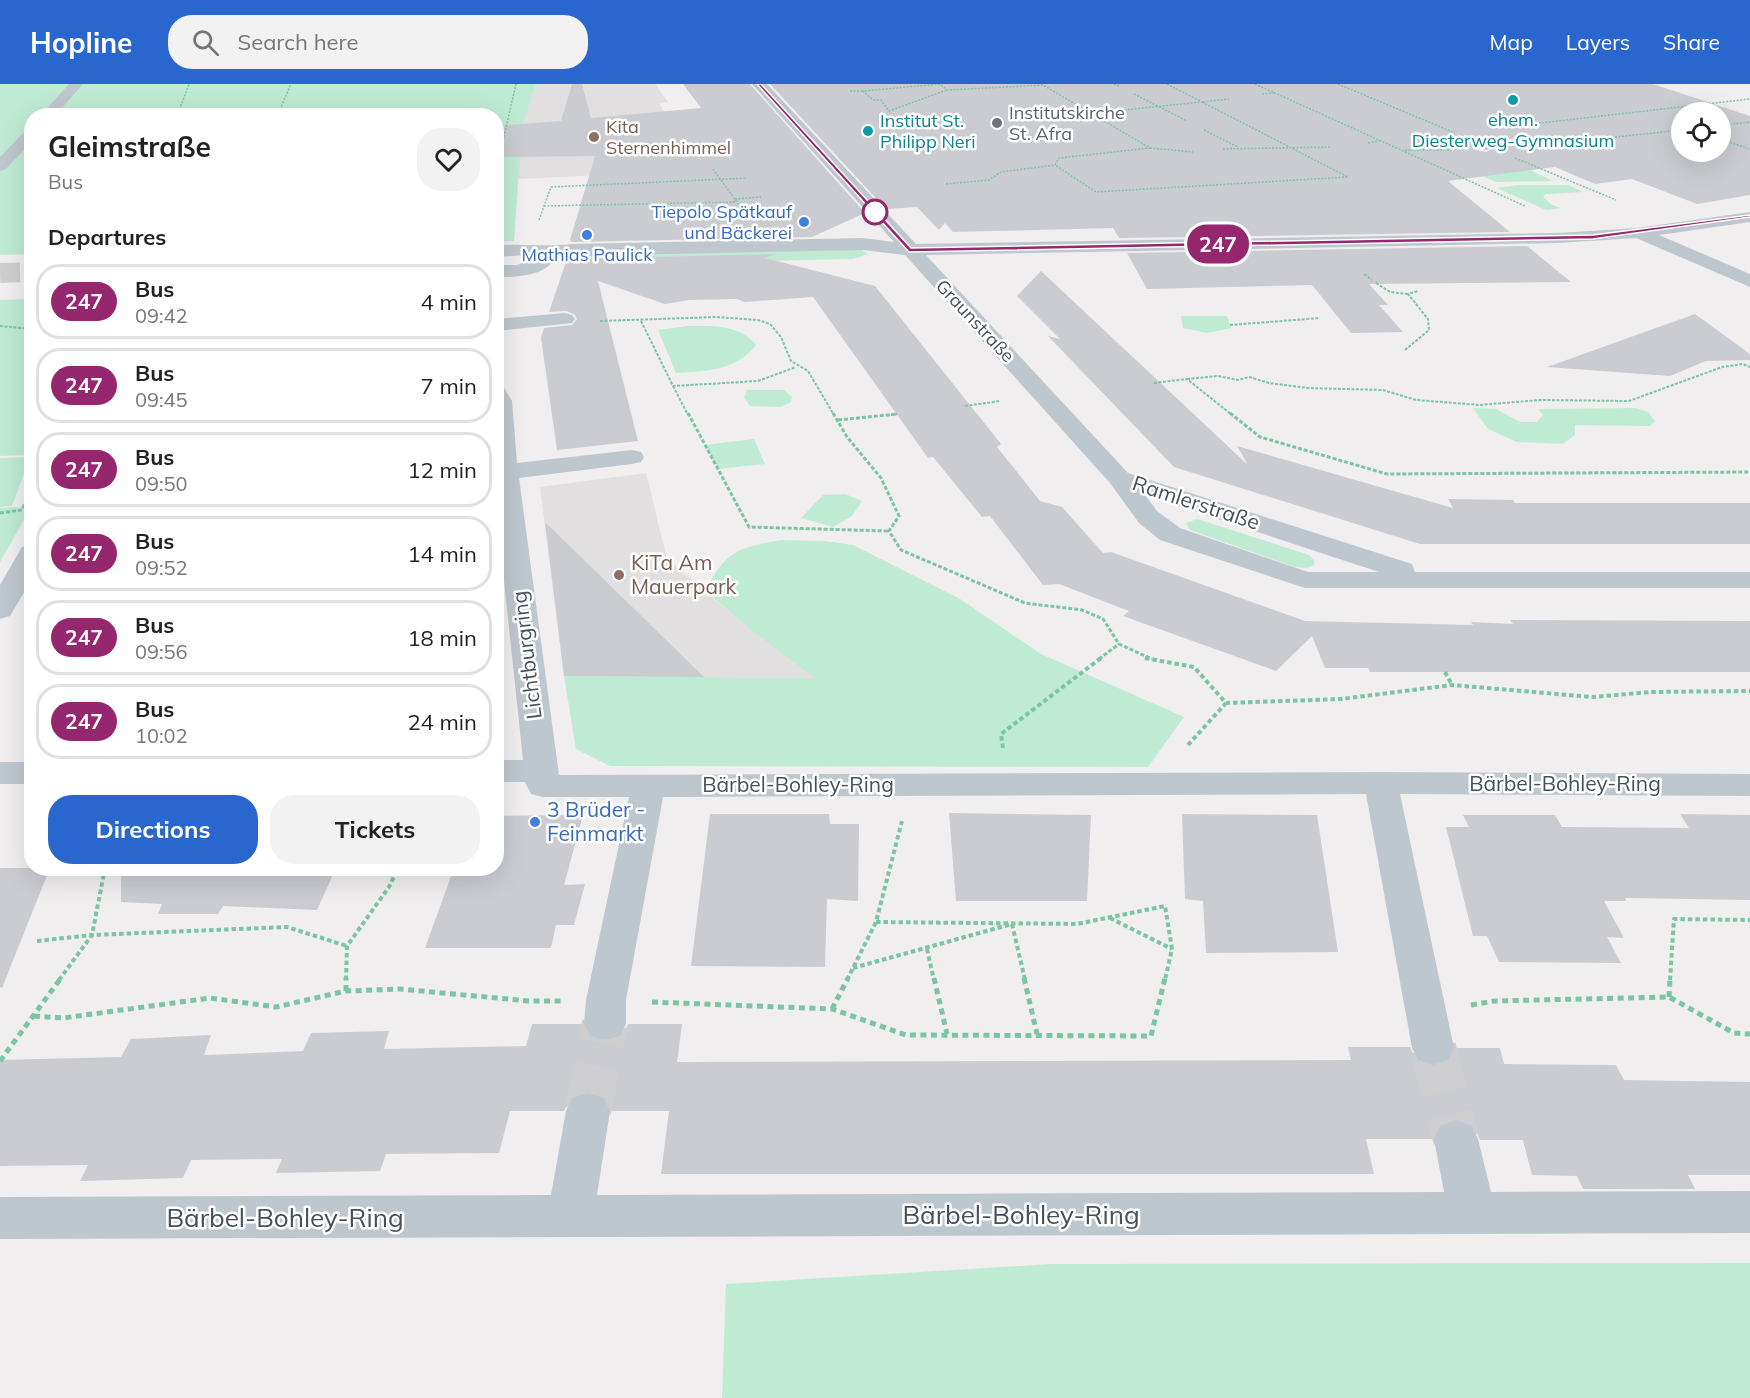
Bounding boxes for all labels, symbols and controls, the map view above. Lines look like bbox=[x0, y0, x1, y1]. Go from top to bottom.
search box bbox=[168, 15, 588, 69]
text: Hopline bbox=[30, 25, 132, 60]
icon: search bbox=[189, 26, 222, 59]
text: Search here bbox=[237, 28, 358, 56]
text: Map bbox=[1490, 29, 1533, 55]
text: Layers bbox=[1566, 29, 1630, 55]
text: Share bbox=[1663, 29, 1720, 55]
marker: ehem. Diesterweg-Gymnasium bbox=[1506, 93, 1520, 107]
place label: Institutskirche St. Afra bbox=[1009, 101, 1125, 145]
map controls bbox=[1671, 102, 1731, 162]
button: locate bbox=[1671, 102, 1731, 162]
place label: ehem. Diesterweg-Gymnasium bbox=[1412, 108, 1614, 152]
place label: Institut St. Philipp Neri bbox=[880, 109, 975, 153]
place label: Kita Sternenhimmel bbox=[606, 115, 731, 159]
marker: Institutskirche St. Afra bbox=[990, 116, 1004, 130]
marker: Institut St. Philipp Neri bbox=[861, 124, 875, 138]
button: heart bbox=[417, 128, 480, 191]
text: Gleimstraße bbox=[48, 129, 211, 164]
marker: Kita Sternenhimmel bbox=[587, 130, 601, 144]
text: Bus bbox=[48, 169, 83, 194]
unlabelled marker bbox=[862, 199, 888, 225]
place label: Tiepolo Spätkauf und Bäckerei bbox=[651, 200, 793, 244]
marker: Tiepolo Spätkauf und Bäckerei bbox=[797, 215, 811, 229]
text: Departures bbox=[48, 223, 166, 251]
line badge: 247 bbox=[1184, 224, 1252, 264]
marker: Mathias Paulick bbox=[580, 228, 594, 242]
text: 247 bbox=[1199, 231, 1237, 257]
place label: Mathias Paulick bbox=[521, 243, 653, 266]
street label: Graunstraße bbox=[931, 274, 1020, 367]
text: Bus bbox=[135, 275, 174, 303]
text: 247 bbox=[65, 288, 103, 314]
text: 4 min bbox=[421, 288, 477, 316]
text: 09:42 bbox=[135, 303, 188, 328]
text: Bus bbox=[135, 359, 174, 387]
text: 247 bbox=[65, 372, 103, 398]
text: 7 min bbox=[421, 372, 477, 400]
text: 09:45 bbox=[135, 387, 188, 412]
text: Bus bbox=[135, 443, 174, 471]
text: 247 bbox=[65, 456, 103, 482]
text: 12 min bbox=[407, 456, 477, 484]
street label: Ramlerstraße bbox=[1130, 469, 1263, 535]
text: 09:50 bbox=[135, 471, 188, 496]
text: Bus bbox=[135, 527, 174, 555]
text: 247 bbox=[65, 540, 103, 566]
text: 14 min bbox=[407, 540, 477, 568]
place label: KiTa Am Mauerpark bbox=[631, 549, 737, 599]
text: 09:52 bbox=[135, 555, 188, 580]
marker: KiTa Am Mauerpark bbox=[612, 568, 626, 582]
street label: Lichtburgring bbox=[505, 590, 547, 721]
text: Bus bbox=[135, 611, 174, 639]
text: 247 bbox=[65, 624, 103, 650]
text: 18 min bbox=[407, 624, 477, 652]
text: 09:56 bbox=[135, 639, 188, 664]
text: Bus bbox=[135, 695, 174, 723]
text: 247 bbox=[65, 708, 103, 734]
text: 24 min bbox=[407, 708, 477, 736]
text: 10:02 bbox=[135, 723, 188, 748]
street label: Bärbel-Bohley-Ring bbox=[1469, 770, 1661, 796]
street label: Bärbel-Bohley-Ring bbox=[702, 771, 894, 797]
button: Directions bbox=[48, 795, 258, 864]
button: Tickets bbox=[270, 795, 480, 864]
place label: 3 Brüder - Feinmarkt bbox=[547, 796, 645, 846]
marker: 3 Brüder - Feinmarkt bbox=[528, 815, 542, 829]
street label: Bärbel-Bohley-Ring bbox=[902, 1198, 1140, 1231]
street label: Bärbel-Bohley-Ring bbox=[166, 1201, 404, 1234]

